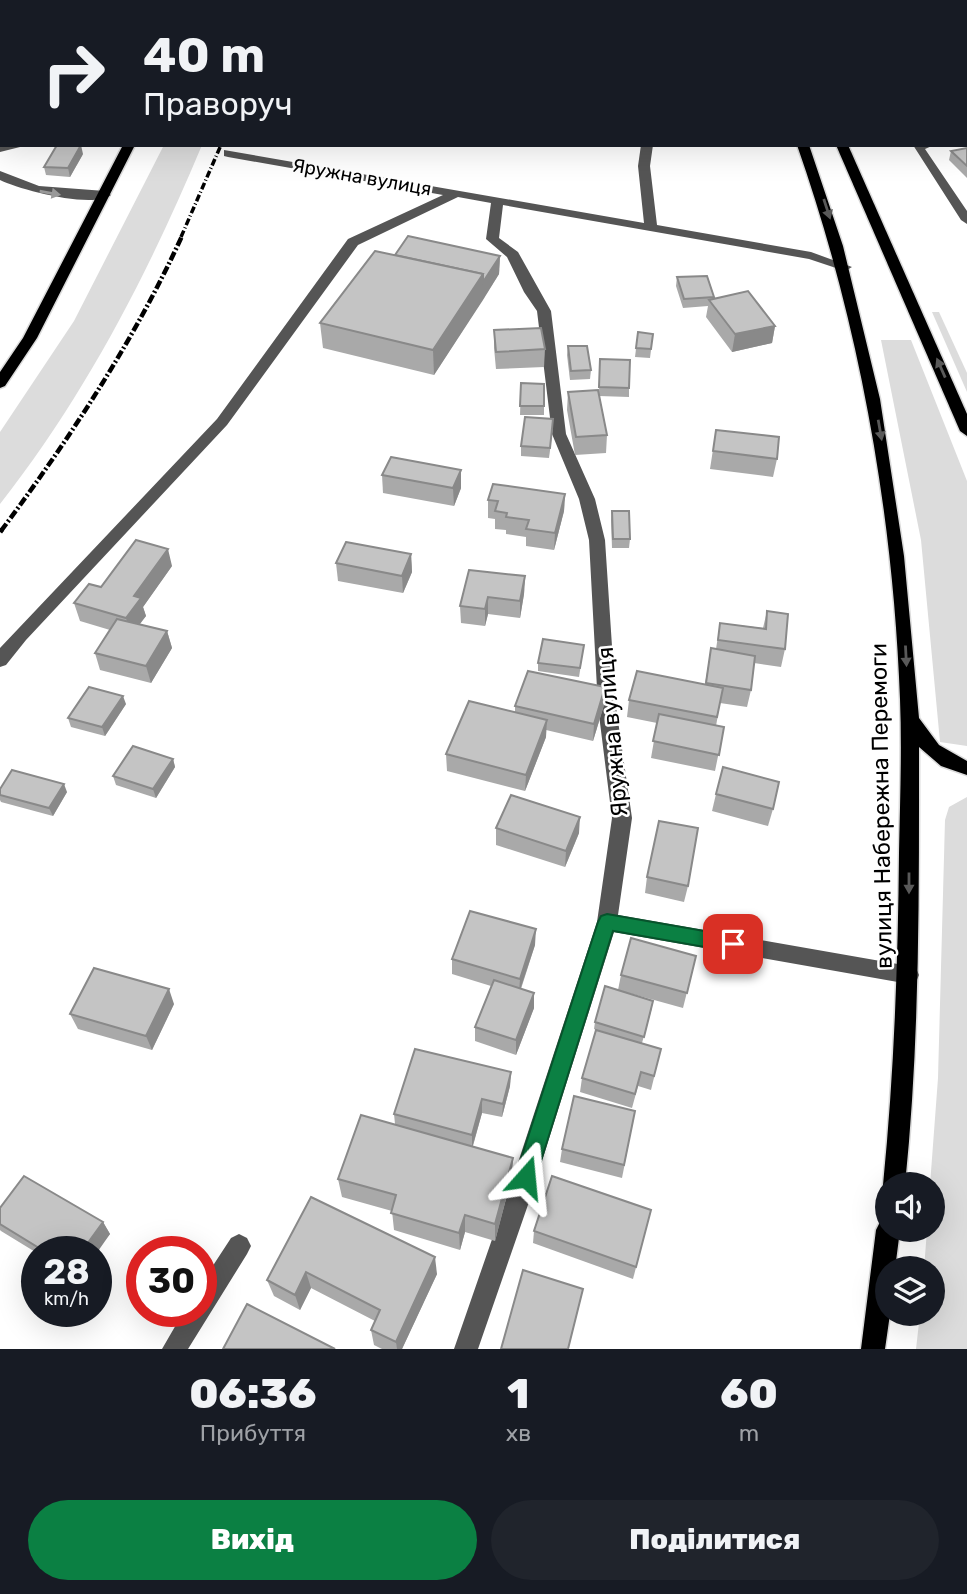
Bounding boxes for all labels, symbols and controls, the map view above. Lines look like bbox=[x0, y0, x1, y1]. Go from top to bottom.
text: 40 m bbox=[143, 26, 265, 84]
icon: right bbox=[28, 28, 119, 119]
text: Праворуч bbox=[143, 85, 292, 123]
street label: Яружна вулиця bbox=[291, 153, 433, 201]
one-way arrow bbox=[40, 188, 62, 199]
one-way arrow bbox=[822, 199, 833, 220]
one-way arrow bbox=[935, 357, 946, 378]
one-way arrow bbox=[875, 419, 886, 441]
street label: вулиця Набережна Перемоги bbox=[864, 643, 898, 969]
one-way arrow bbox=[901, 645, 912, 667]
street label: Яружна вулиця bbox=[591, 646, 633, 818]
one-way arrow bbox=[903, 872, 915, 894]
pin bbox=[703, 914, 763, 974]
icon: arrive bbox=[714, 925, 752, 963]
position arrow bbox=[489, 1140, 563, 1214]
map controls bbox=[875, 1172, 945, 1326]
button: sound bbox=[875, 1172, 945, 1242]
speed limit sign: 30 bbox=[126, 1236, 217, 1327]
text: 28 bbox=[43, 1251, 90, 1293]
button: layers bbox=[875, 1256, 945, 1326]
text: km/h bbox=[44, 1288, 89, 1310]
text: 06:36 bbox=[189, 1369, 317, 1419]
text: 1 bbox=[507, 1369, 529, 1419]
text: 60 bbox=[720, 1369, 778, 1419]
text: Прибуття bbox=[200, 1419, 306, 1447]
text: хв bbox=[506, 1419, 531, 1447]
text: m bbox=[739, 1419, 759, 1447]
button: Вихід bbox=[28, 1500, 477, 1580]
button: Поділитися bbox=[491, 1500, 939, 1580]

